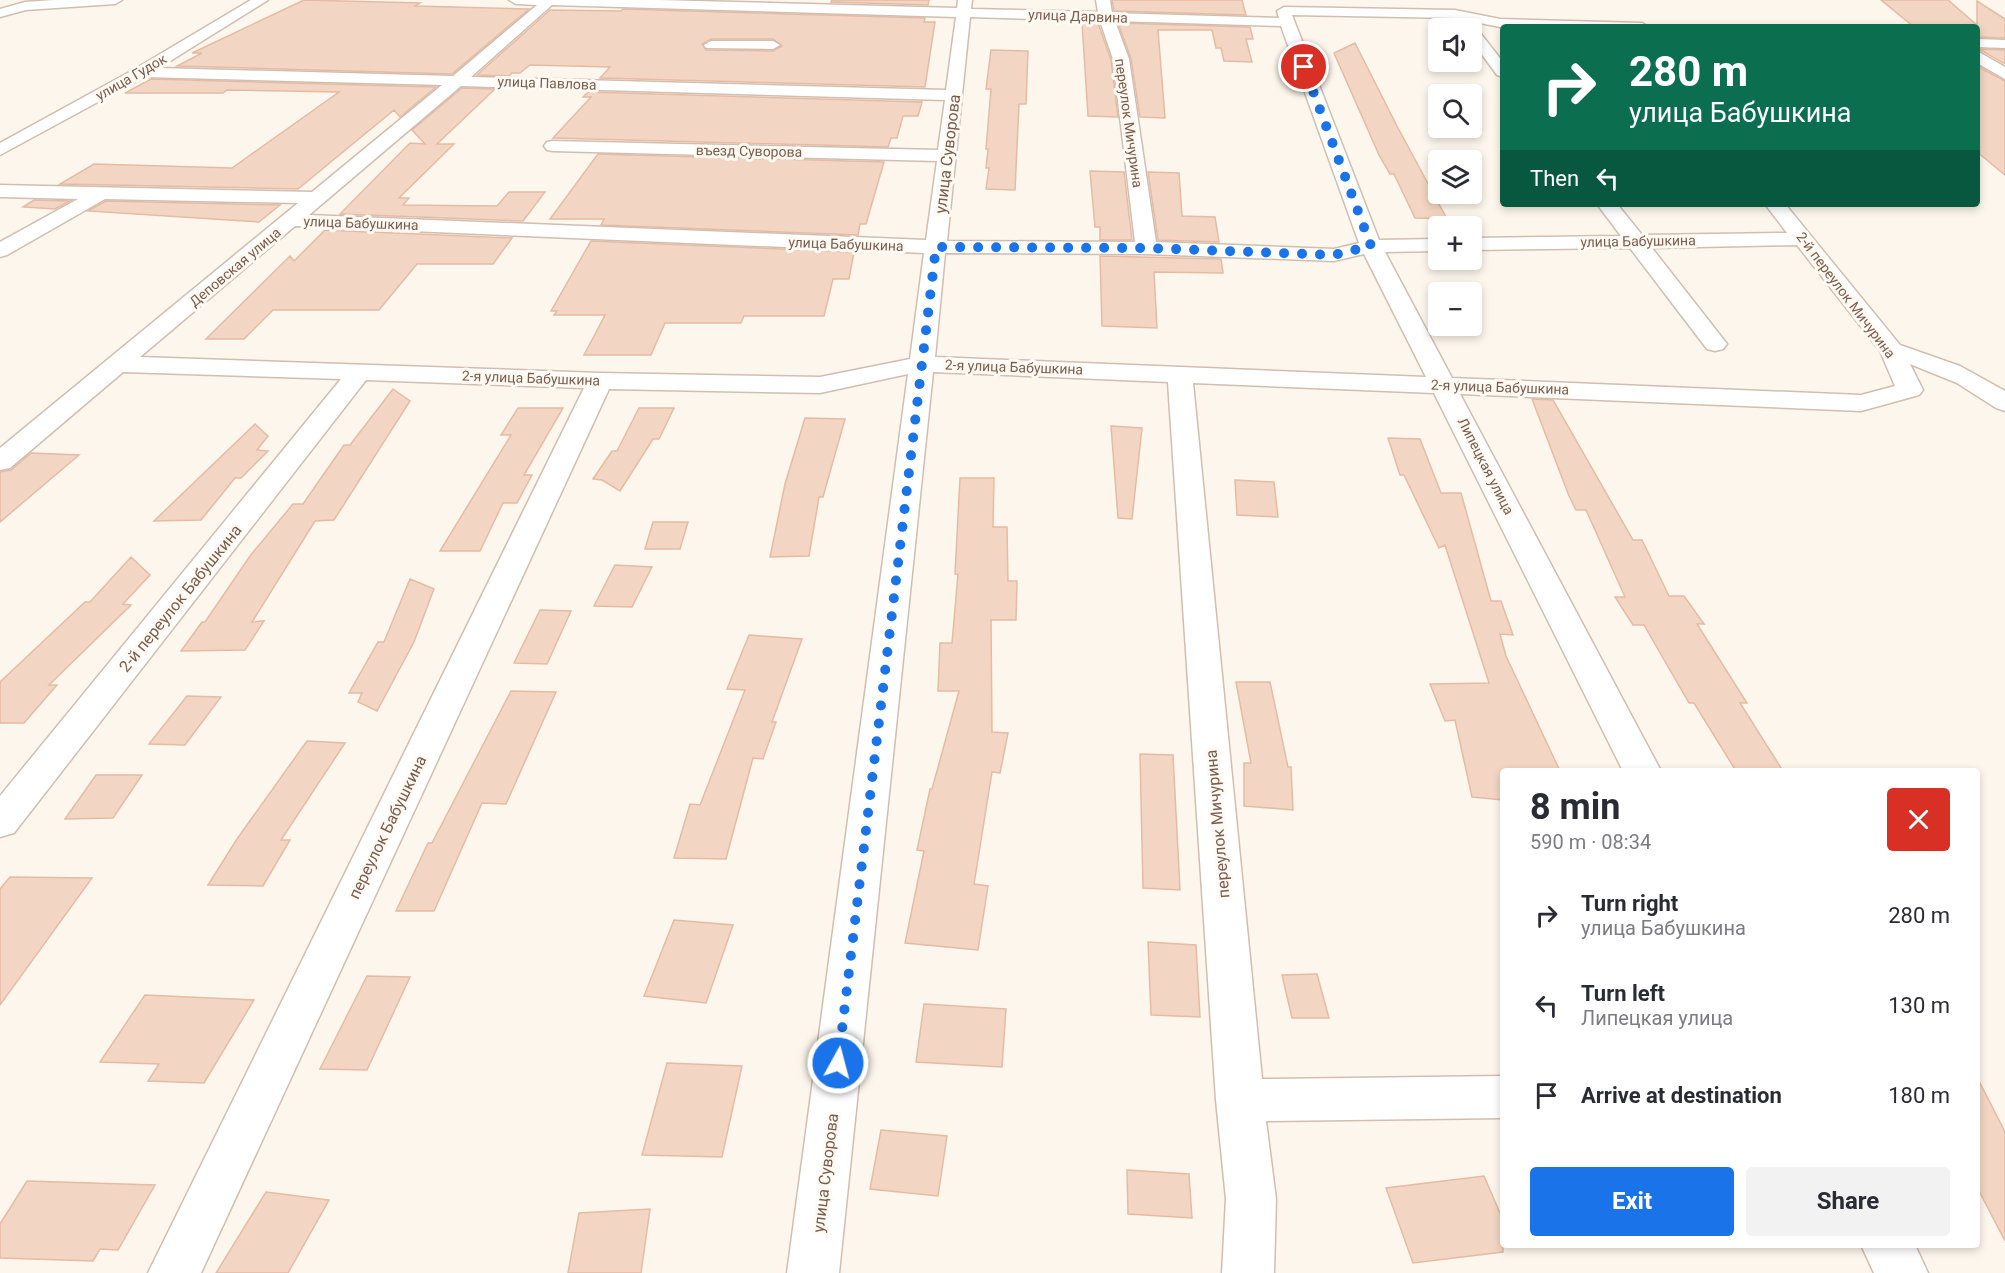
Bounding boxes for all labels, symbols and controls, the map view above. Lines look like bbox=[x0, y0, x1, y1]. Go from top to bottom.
street label: улица Дарвина bbox=[1028, 6, 1128, 26]
map controls bbox=[1428, 18, 1482, 336]
button: sound bbox=[1428, 18, 1482, 72]
pin bbox=[1278, 41, 1329, 92]
text: 280 m bbox=[1629, 47, 1748, 96]
icon: right bbox=[1530, 48, 1608, 126]
street label: улица Гудок bbox=[93, 50, 170, 104]
icon: arrive bbox=[1287, 50, 1320, 83]
street label: переулок Мичурина bbox=[1112, 57, 1146, 189]
street label: улица Павлова bbox=[497, 73, 597, 93]
button: search bbox=[1428, 84, 1482, 138]
street label: улица Суворова bbox=[931, 93, 964, 215]
text: улица Бабушкина bbox=[1629, 97, 1852, 129]
street label: въезд Суворова bbox=[696, 142, 802, 160]
button: layers bbox=[1428, 150, 1482, 204]
icon: left bbox=[1591, 162, 1624, 195]
text: Then bbox=[1530, 166, 1579, 191]
street label: улица Бабушкина bbox=[303, 213, 419, 233]
button: + bbox=[1428, 216, 1482, 270]
street label: Деповская улица bbox=[186, 224, 284, 310]
street label: 2-й переулок Мичурина bbox=[1793, 229, 1899, 361]
street label: улица Бабушкина bbox=[1580, 232, 1696, 250]
street label: улица Бабушкина bbox=[788, 234, 904, 254]
button: − bbox=[1428, 282, 1482, 336]
street label: 2-я улица Бабушкина bbox=[945, 357, 1083, 377]
street label: 2-я улица Бабушкина bbox=[462, 368, 600, 388]
street label: 2-я улица Бабушкина bbox=[1431, 377, 1569, 397]
street label: Липецкая улица bbox=[1455, 415, 1517, 517]
street label: 2-й переулок Бабушкина bbox=[115, 521, 246, 676]
street label: переулок Мичурина bbox=[1202, 749, 1233, 899]
street label: переулок Бабушкина bbox=[344, 752, 430, 902]
text: 8 min bbox=[1530, 786, 1621, 828]
button: close bbox=[1887, 788, 1950, 851]
text: 590 m · 08:34 bbox=[1530, 830, 1651, 854]
text: Turn right bbox=[1581, 891, 1678, 916]
icon: right bbox=[1530, 899, 1563, 932]
text: 280 m bbox=[1888, 903, 1950, 928]
text: улица Бабушкина bbox=[1581, 916, 1746, 940]
text: Turn left bbox=[1581, 981, 1665, 1006]
icon: left bbox=[1530, 989, 1563, 1022]
text: 130 m bbox=[1888, 993, 1950, 1018]
text: Липецкая улица bbox=[1581, 1006, 1733, 1030]
position arrow bbox=[806, 1031, 870, 1095]
icon: arrive bbox=[1530, 1079, 1563, 1112]
text: Arrive at destination bbox=[1581, 1083, 1782, 1108]
text: 180 m bbox=[1888, 1083, 1950, 1108]
street label: улица Суворова bbox=[809, 1112, 842, 1234]
button: Exit bbox=[1530, 1167, 1734, 1236]
button: Share bbox=[1746, 1167, 1950, 1236]

